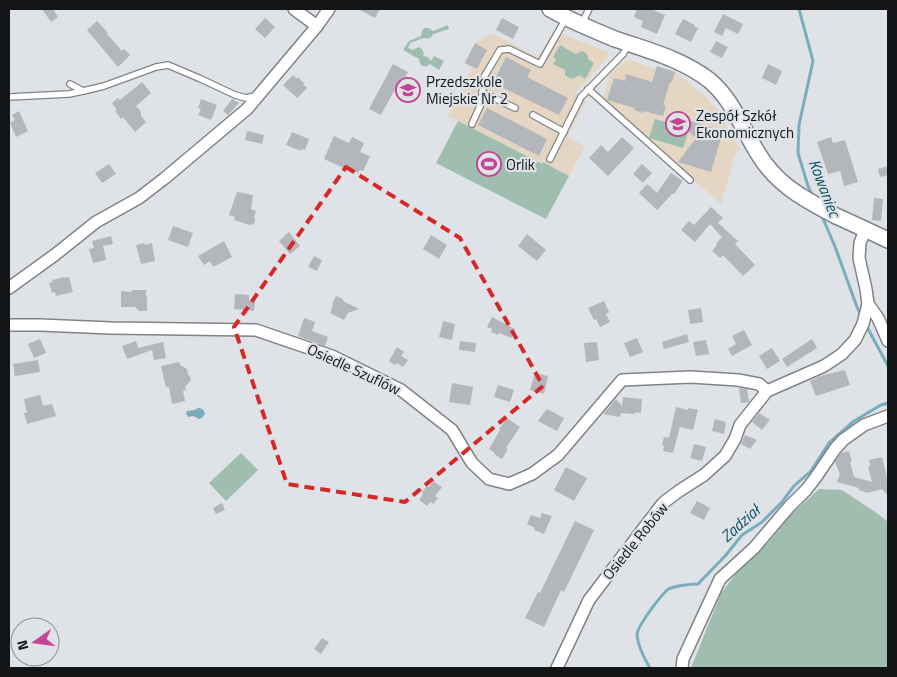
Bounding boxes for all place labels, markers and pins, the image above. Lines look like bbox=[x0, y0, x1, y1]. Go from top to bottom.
place label: Przedszkole Miejskie Nr 2 bbox=[426, 70, 508, 110]
school or university icon: Przedszkole Miejskie Nr 2 bbox=[395, 77, 421, 103]
place label: Zespół Szkół Ekonomicznych bbox=[696, 104, 794, 144]
school or university icon: Zespół Szkół Ekonomicznych bbox=[665, 111, 691, 137]
sports icon: Orlik bbox=[476, 151, 502, 177]
place label: Orlik bbox=[506, 153, 535, 176]

